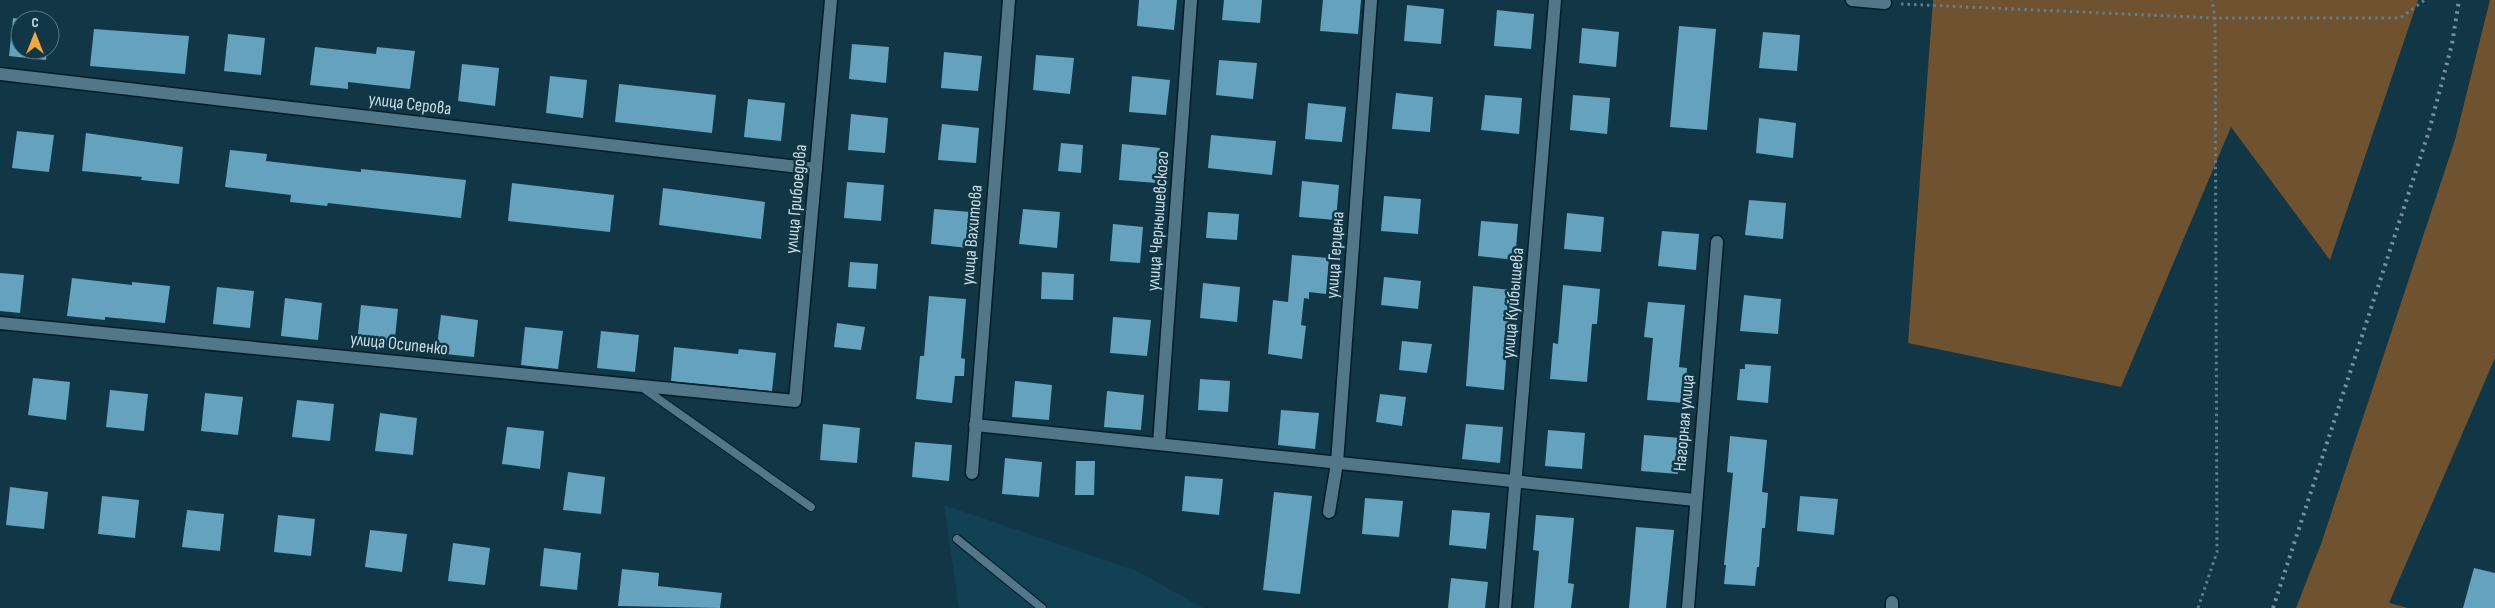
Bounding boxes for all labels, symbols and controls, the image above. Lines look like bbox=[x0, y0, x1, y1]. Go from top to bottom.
north arrow bbox=[10, 10, 60, 60]
text: С bbox=[31, 14, 39, 31]
street label: улица Серова bbox=[367, 89, 453, 119]
street label: улица Грибоедова bbox=[781, 143, 811, 255]
street label: улица Чернышевского bbox=[1143, 150, 1173, 292]
street label: улица Вахитова bbox=[957, 184, 987, 286]
street label: улица Герцена bbox=[1321, 211, 1349, 299]
street label: улица Куйбышева bbox=[1498, 247, 1528, 359]
street label: улица Осипенко bbox=[349, 328, 449, 360]
street label: Нагорная улица bbox=[1669, 374, 1699, 472]

